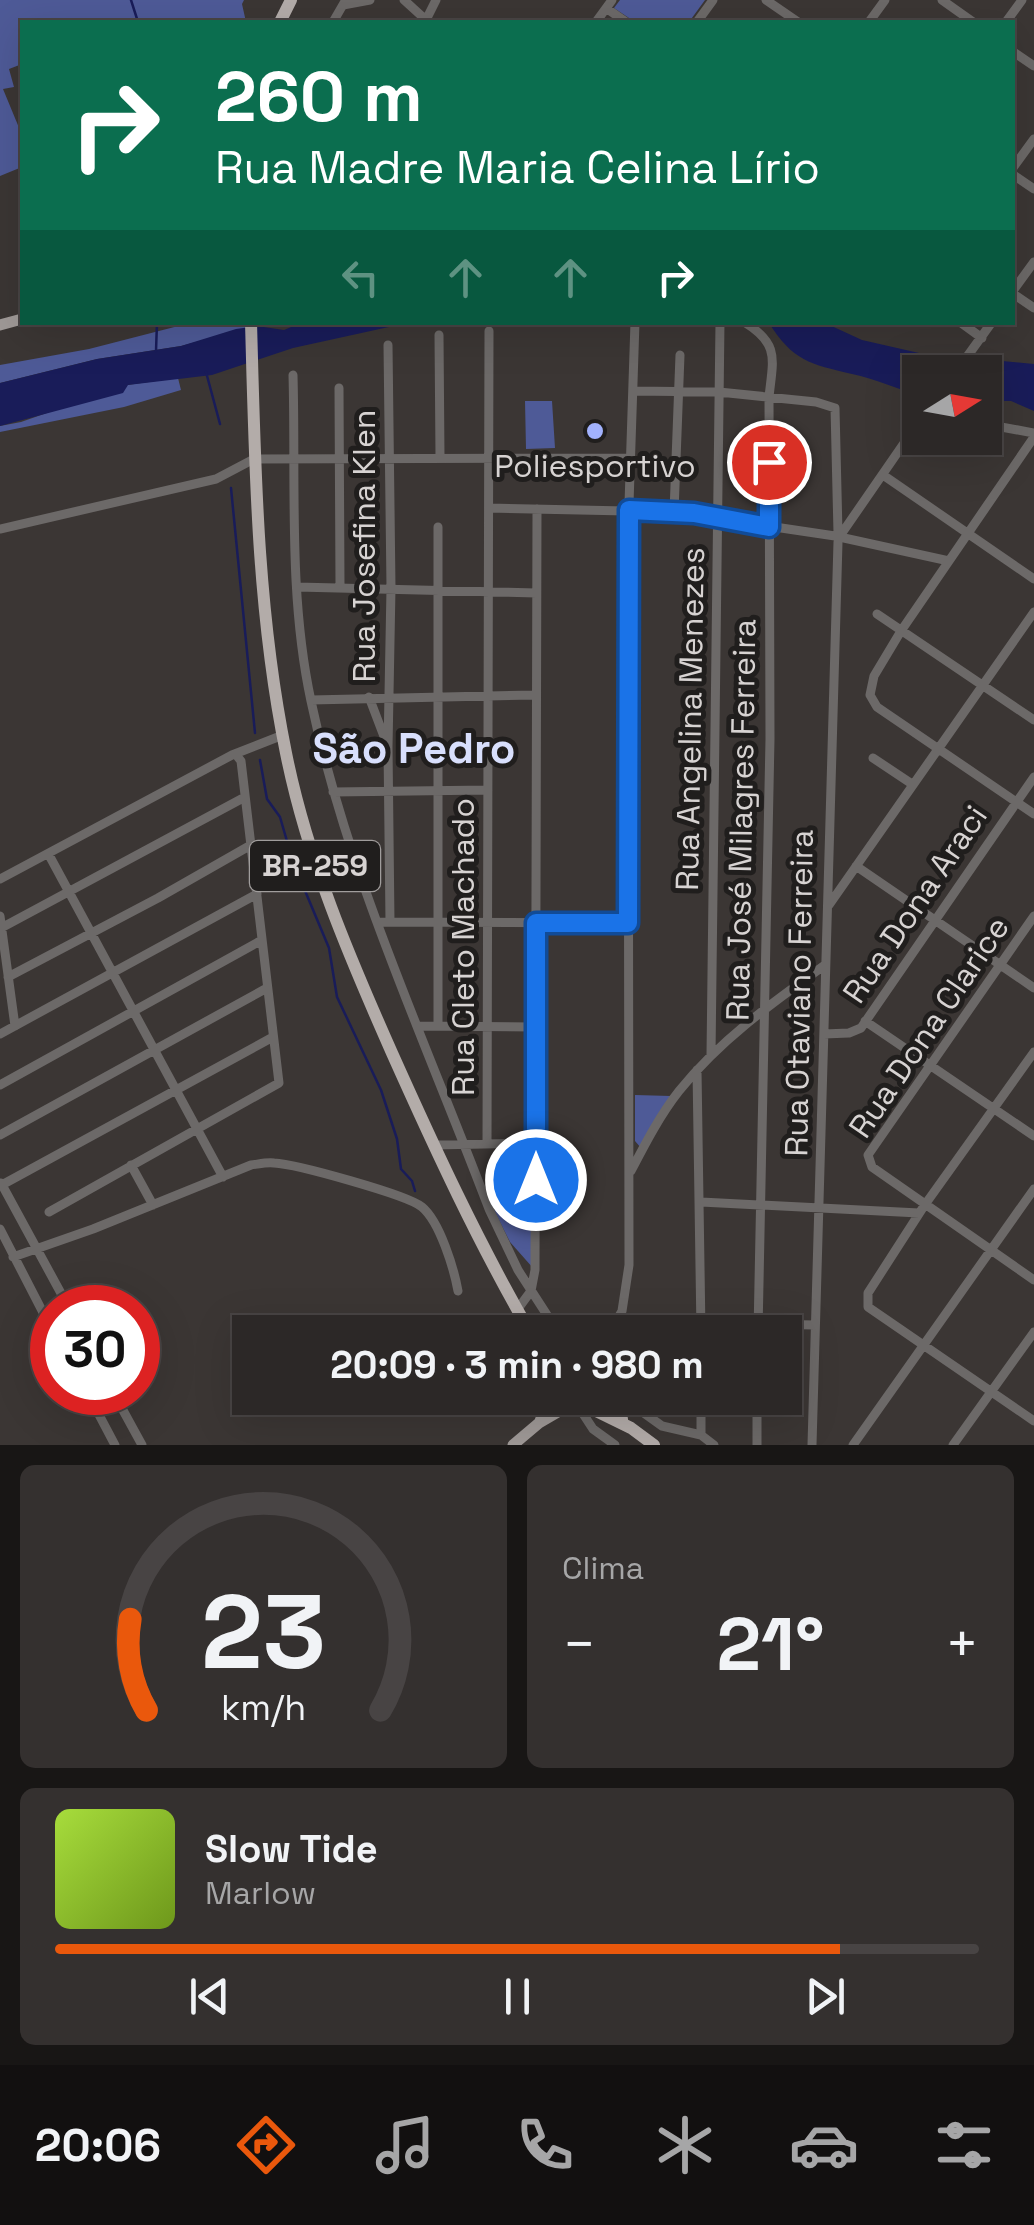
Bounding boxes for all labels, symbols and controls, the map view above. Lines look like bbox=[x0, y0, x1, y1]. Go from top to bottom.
text: 260 m bbox=[215, 52, 423, 141]
icon: right bbox=[50, 60, 180, 190]
text: Rua Madre Maria Celina Lírio bbox=[215, 139, 820, 196]
icon: left bbox=[333, 250, 388, 305]
icon: ahead bbox=[438, 250, 493, 305]
icon: ahead bbox=[543, 250, 598, 305]
icon: right bbox=[648, 250, 703, 305]
north arrow bbox=[902, 355, 1002, 455]
map controls bbox=[902, 355, 1002, 455]
street label: Rua Josefina Klen bbox=[344, 410, 384, 682]
marker: Poliesportivo bbox=[584, 420, 606, 442]
pin bbox=[727, 420, 812, 505]
icon: arrive bbox=[742, 435, 797, 490]
place label: Poliesportivo bbox=[494, 446, 696, 486]
street label: Rua Angelina Menezes bbox=[667, 547, 713, 891]
street label: Rua José Milagres Ferreira bbox=[717, 619, 765, 1021]
district label: São Pedro bbox=[312, 722, 516, 775]
street label: Rua Cleto Machado bbox=[443, 798, 483, 1096]
street label: Rua Dona Araci bbox=[834, 798, 996, 1010]
street label: Rua Otaviano Ferreira bbox=[776, 829, 822, 1157]
road number: BR-259 bbox=[250, 841, 380, 891]
street label: Rua Dona Clarice bbox=[840, 909, 1018, 1145]
position arrow bbox=[484, 1128, 588, 1232]
speed limit sign: 30 bbox=[30, 1285, 160, 1415]
text: 20:09 · 3 min · 980 m bbox=[330, 1341, 704, 1389]
text: Clima bbox=[562, 1548, 644, 1588]
text: 23 bbox=[201, 1566, 326, 1698]
text: 21° bbox=[716, 1596, 825, 1692]
text: − bbox=[562, 1609, 596, 1679]
text: + bbox=[945, 1609, 979, 1679]
text: km/h bbox=[221, 1685, 306, 1730]
text: Slow Tide bbox=[205, 1825, 378, 1873]
text: Marlow bbox=[205, 1873, 316, 1913]
icon: previous bbox=[182, 1969, 237, 2024]
icon: pause bbox=[490, 1969, 545, 2024]
icon: next bbox=[798, 1969, 853, 2024]
icon: directions bbox=[231, 2110, 301, 2180]
icon: music bbox=[370, 2110, 440, 2180]
icon: phone bbox=[510, 2110, 580, 2180]
icon: climate bbox=[650, 2110, 720, 2180]
icon: car bbox=[789, 2110, 859, 2180]
icon: filters bbox=[929, 2110, 999, 2180]
text: 20:06 bbox=[35, 2117, 161, 2174]

